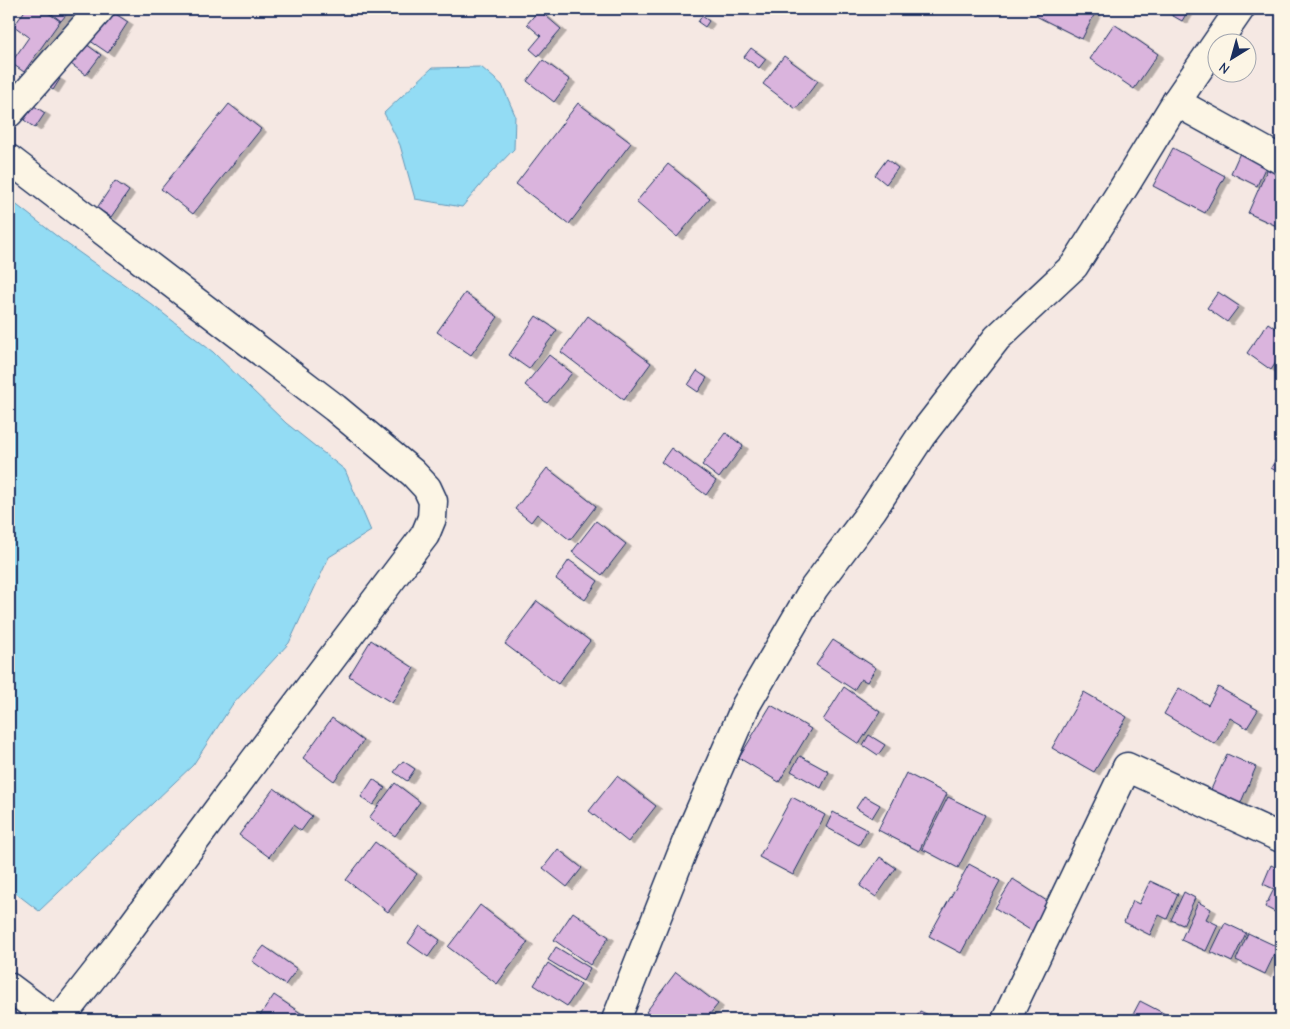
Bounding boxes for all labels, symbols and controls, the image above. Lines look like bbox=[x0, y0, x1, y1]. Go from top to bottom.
north arrow bbox=[1208, 32, 1258, 82]
text: N bbox=[1216, 58, 1233, 78]

